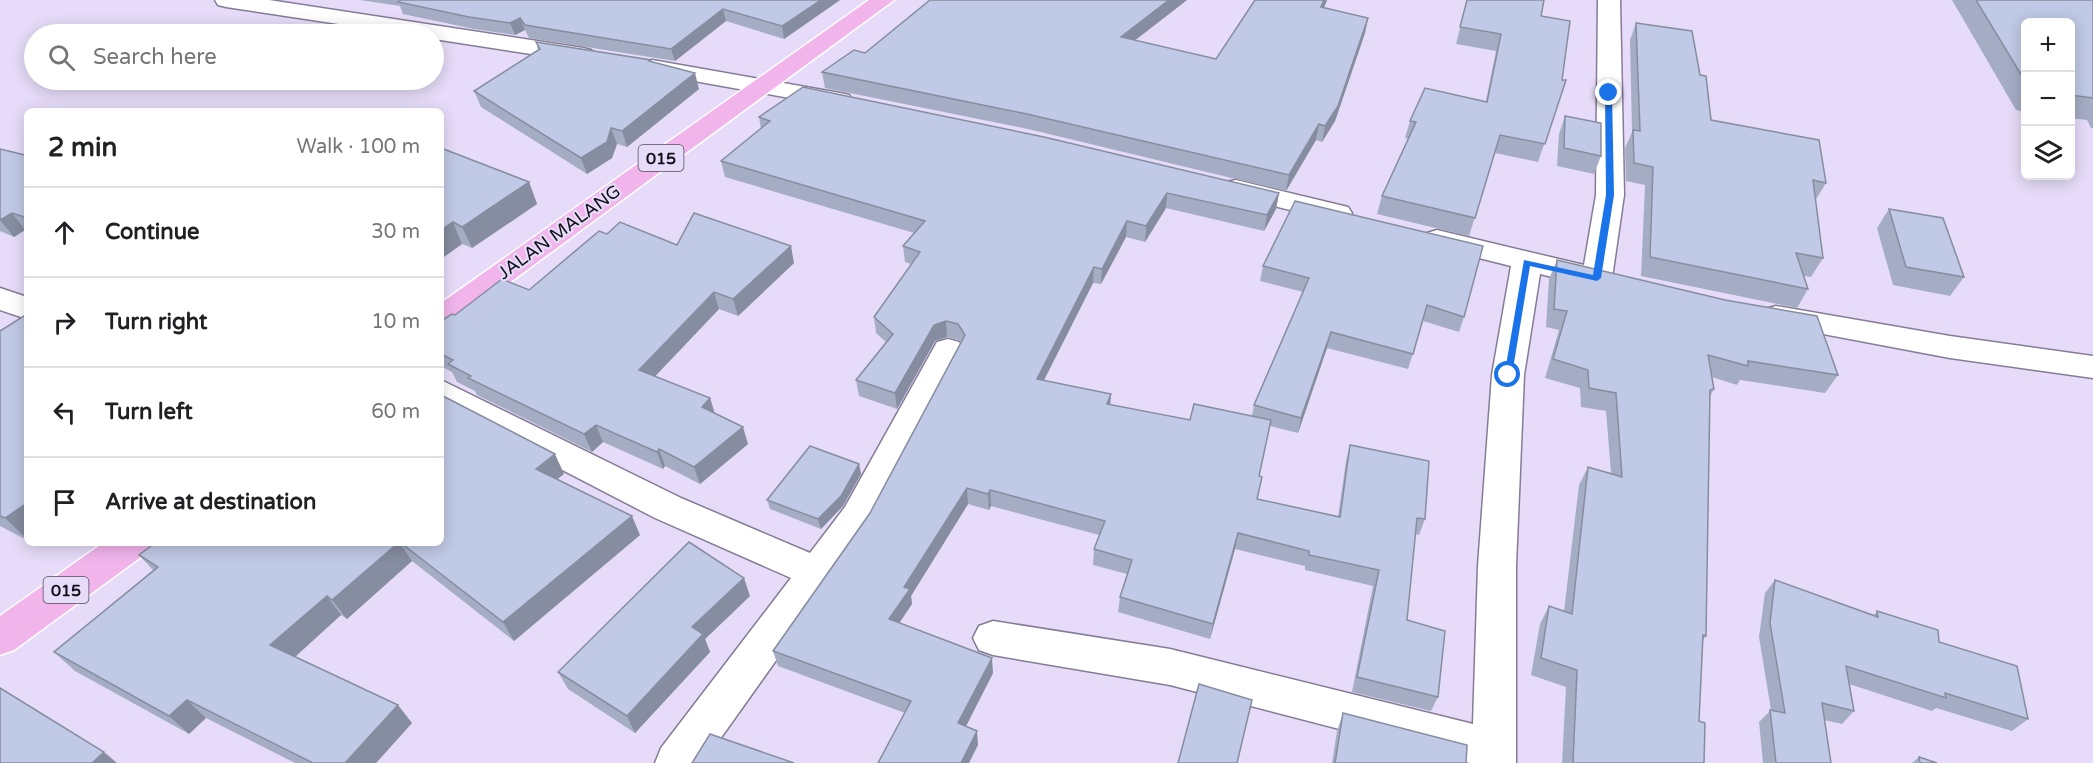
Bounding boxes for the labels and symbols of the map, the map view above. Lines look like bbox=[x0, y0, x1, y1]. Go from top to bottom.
route end bbox=[1595, 79, 1621, 105]
road number: 015 bbox=[638, 145, 684, 171]
street label: JALAN MALANG bbox=[493, 180, 625, 284]
route start bbox=[1494, 361, 1520, 387]
road number: 015 bbox=[44, 577, 88, 603]

